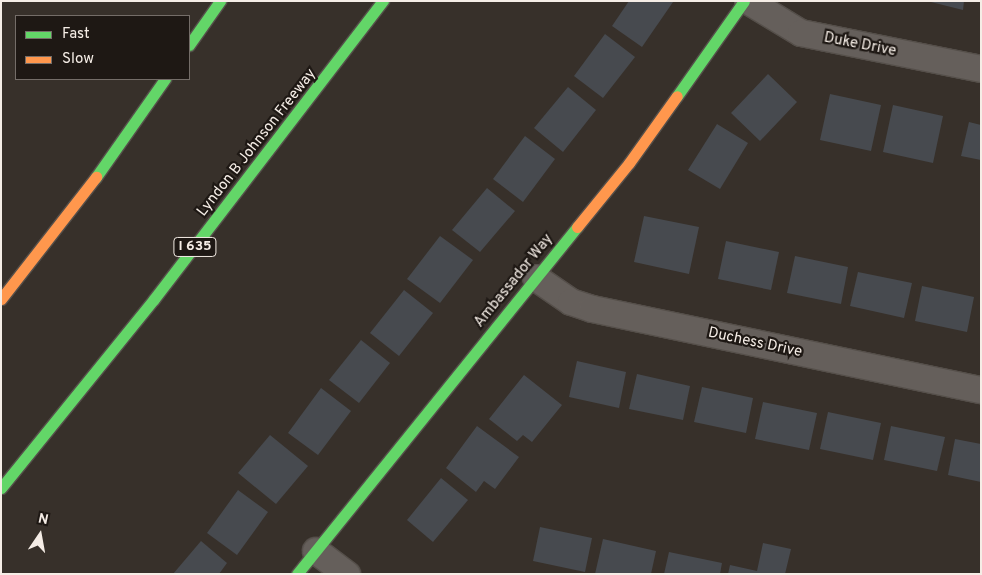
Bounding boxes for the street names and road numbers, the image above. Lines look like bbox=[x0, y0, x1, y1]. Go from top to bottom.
street label: Duke Drive bbox=[822, 29, 898, 61]
street label: Lyndon B Johnson Freeway bbox=[194, 65, 320, 221]
street label: Ambassador Way bbox=[471, 230, 557, 332]
road number: I 635 bbox=[172, 236, 218, 258]
street label: Duchess Drive bbox=[706, 324, 804, 362]

